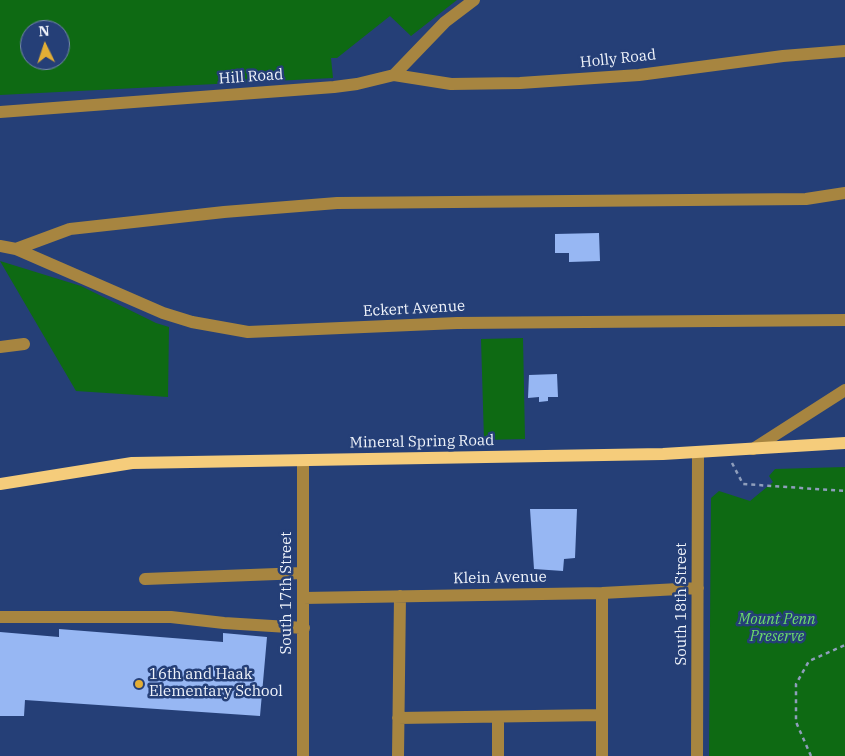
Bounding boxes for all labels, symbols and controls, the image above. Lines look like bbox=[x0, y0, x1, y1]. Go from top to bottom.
north arrow bbox=[20, 20, 70, 70]
text: N bbox=[38, 22, 50, 40]
street label: Holly Road bbox=[579, 46, 657, 72]
street label: Hill Road bbox=[218, 66, 284, 88]
street label: Eckert Avenue bbox=[363, 297, 465, 321]
street label: Mineral Spring Road bbox=[350, 432, 494, 452]
street label: South 17th Street bbox=[278, 532, 296, 654]
street label: South 18th Street bbox=[673, 543, 691, 665]
street label: Klein Avenue bbox=[453, 568, 547, 588]
park label: Mount Penn Preserve bbox=[738, 611, 816, 646]
place label: 16th and Haak Elementary School bbox=[149, 666, 283, 701]
marker: 16th and Haak Elementary School bbox=[133, 678, 145, 690]

